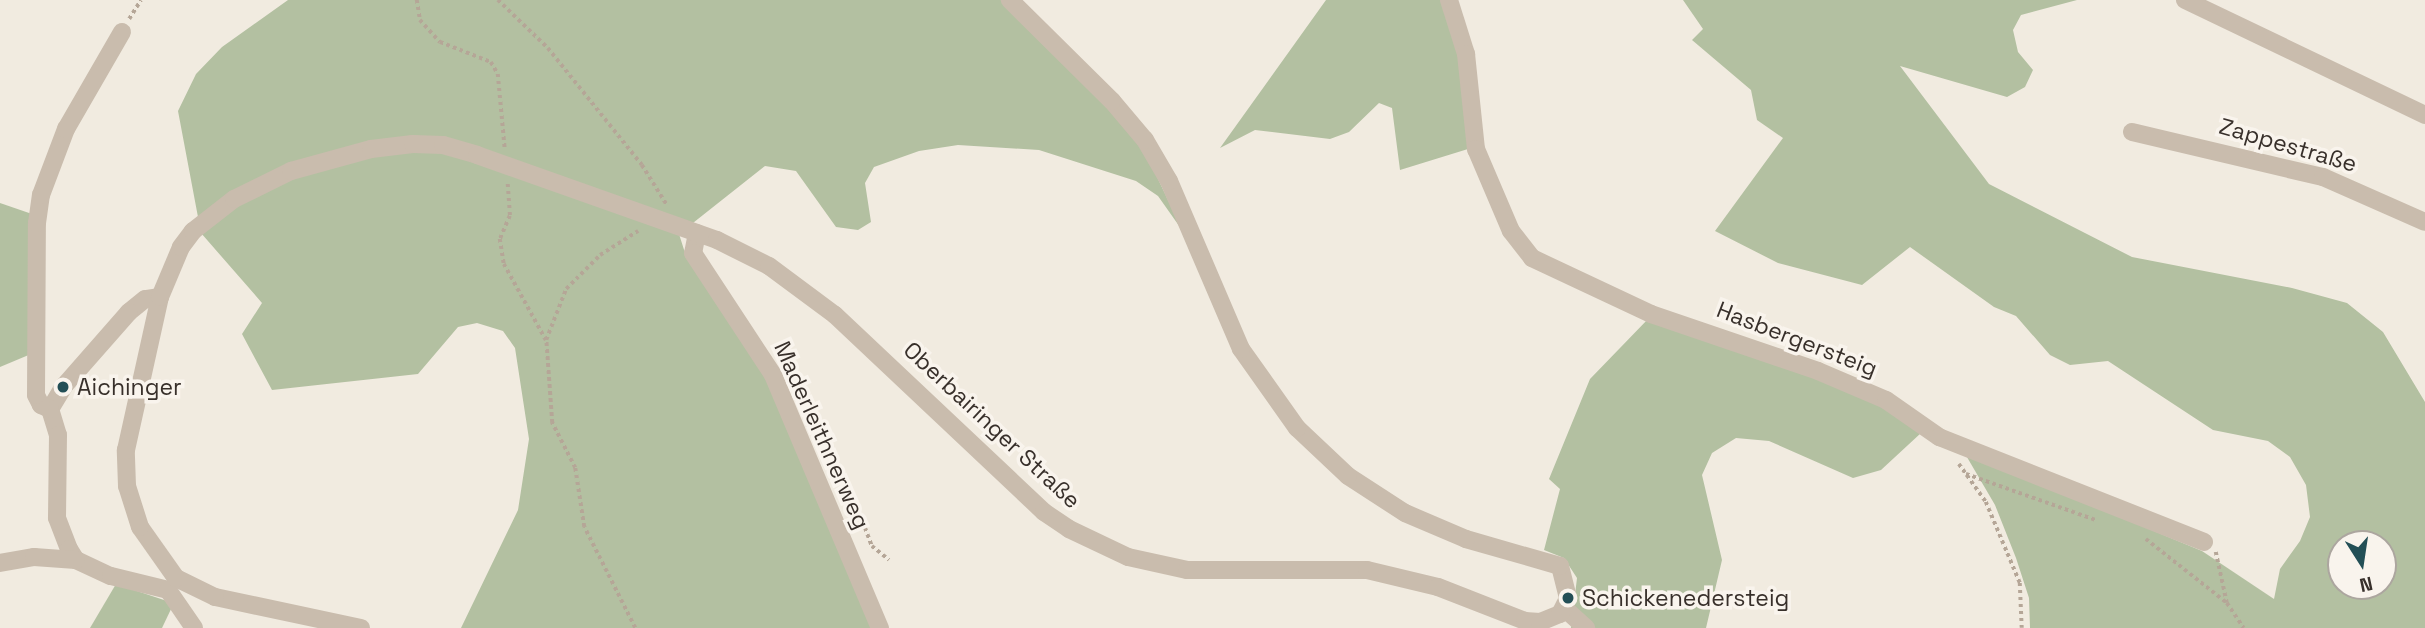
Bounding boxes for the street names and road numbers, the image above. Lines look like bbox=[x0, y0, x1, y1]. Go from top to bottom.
street label: Zappestraße bbox=[2216, 112, 2360, 178]
street label: Hasbergersteig bbox=[1713, 296, 1881, 382]
street label: Oberbairinger Straße bbox=[898, 336, 1086, 514]
street label: Maderleithnerweg bbox=[768, 337, 876, 533]

